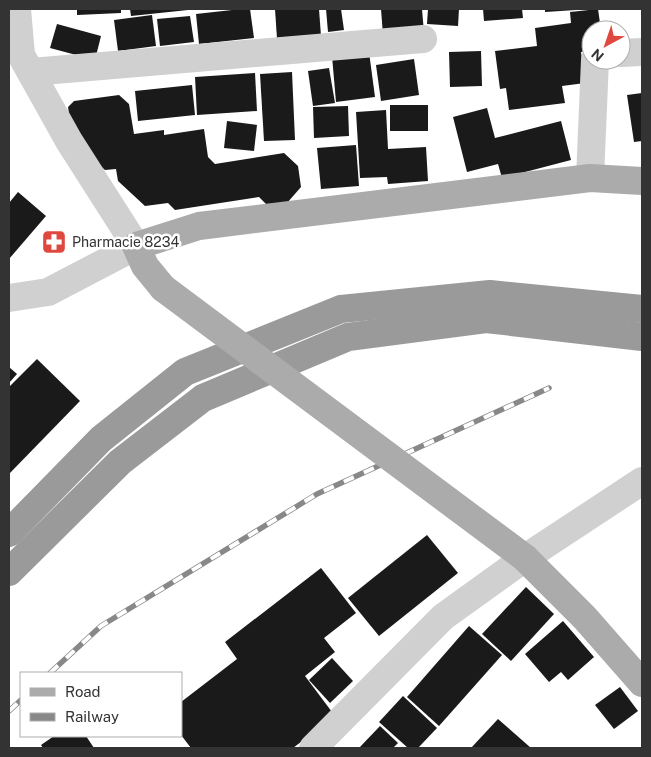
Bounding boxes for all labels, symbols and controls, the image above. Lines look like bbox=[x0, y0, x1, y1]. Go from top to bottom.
north arrow bbox=[581, 20, 631, 70]
text: N bbox=[588, 45, 607, 65]
pharmacy icon: Pharmacie 8234 bbox=[41, 229, 67, 255]
place label: Pharmacie 8234 bbox=[72, 234, 179, 250]
legend bbox=[20, 672, 182, 737]
text: Road bbox=[65, 683, 101, 700]
text: Railway bbox=[65, 708, 119, 725]

